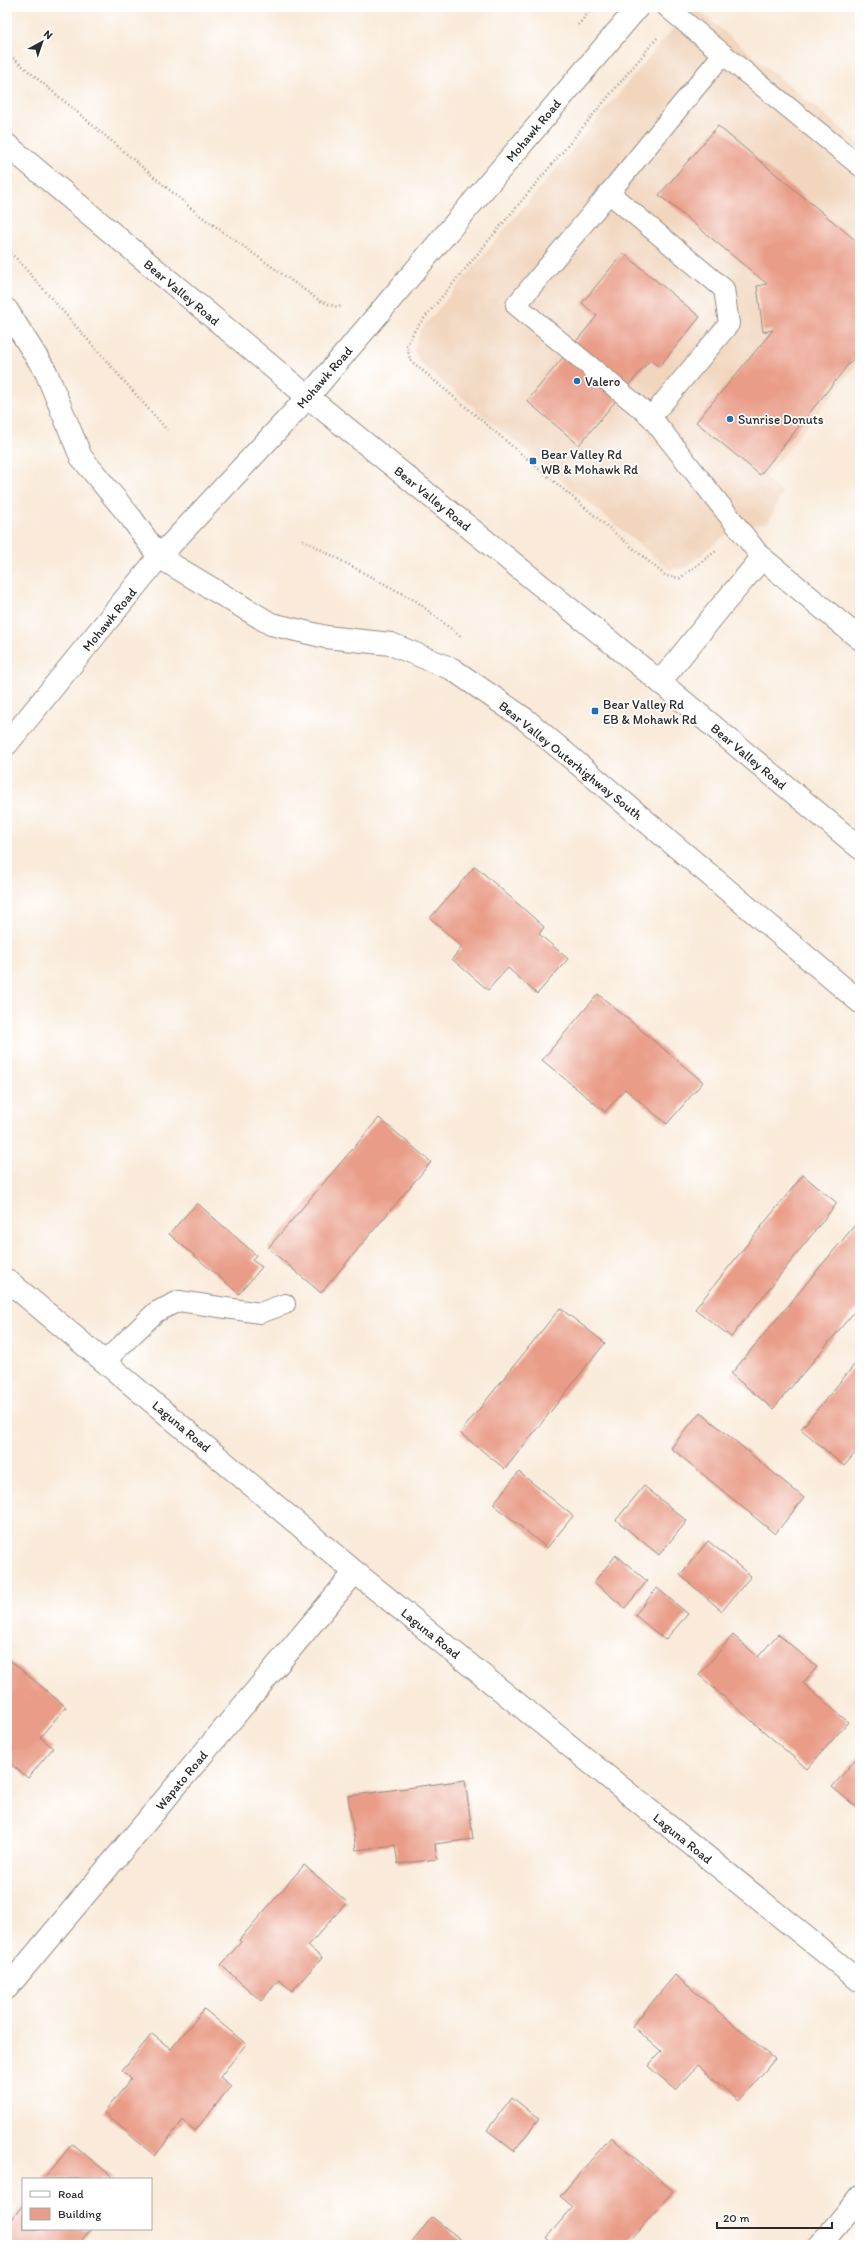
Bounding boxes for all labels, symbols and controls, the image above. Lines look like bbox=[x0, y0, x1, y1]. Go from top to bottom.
north arrow bbox=[22, 22, 62, 62]
text: N bbox=[41, 27, 55, 42]
street label: Mohawk Road bbox=[503, 96, 564, 165]
street label: Bear Valley Road bbox=[141, 256, 223, 328]
street label: Mohawk Road bbox=[293, 343, 355, 411]
place label: Valero bbox=[585, 374, 621, 389]
marker: Valero bbox=[572, 376, 582, 386]
place label: Sunrise Donuts bbox=[738, 412, 824, 427]
marker: Sunrise Donuts bbox=[725, 414, 735, 424]
place label: Bear Valley Rd WB & Mohawk Rd bbox=[541, 447, 638, 477]
marker: Bear Valley Rd WB & Mohawk Rd bbox=[528, 456, 538, 466]
street label: Bear Valley Road bbox=[391, 463, 474, 534]
street label: Mohawk Road bbox=[79, 585, 140, 654]
place label: Bear Valley Rd EB & Mohawk Rd bbox=[603, 697, 697, 727]
street label: Bear Valley Outerhighway South bbox=[496, 698, 645, 823]
marker: Bear Valley Rd EB & Mohawk Rd bbox=[590, 706, 600, 716]
street label: Bear Valley Road bbox=[708, 720, 790, 792]
street label: Laguna Road bbox=[149, 1398, 214, 1455]
street label: Laguna Road bbox=[398, 1605, 463, 1662]
street label: Wapato Road bbox=[152, 1748, 211, 1813]
street label: Laguna Road bbox=[650, 1810, 715, 1867]
legend bbox=[22, 2178, 152, 2230]
text: Road bbox=[58, 2187, 84, 2201]
scale bar bbox=[717, 2204, 832, 2230]
text: Building bbox=[58, 2207, 102, 2221]
text: 20 m bbox=[723, 2211, 750, 2225]

